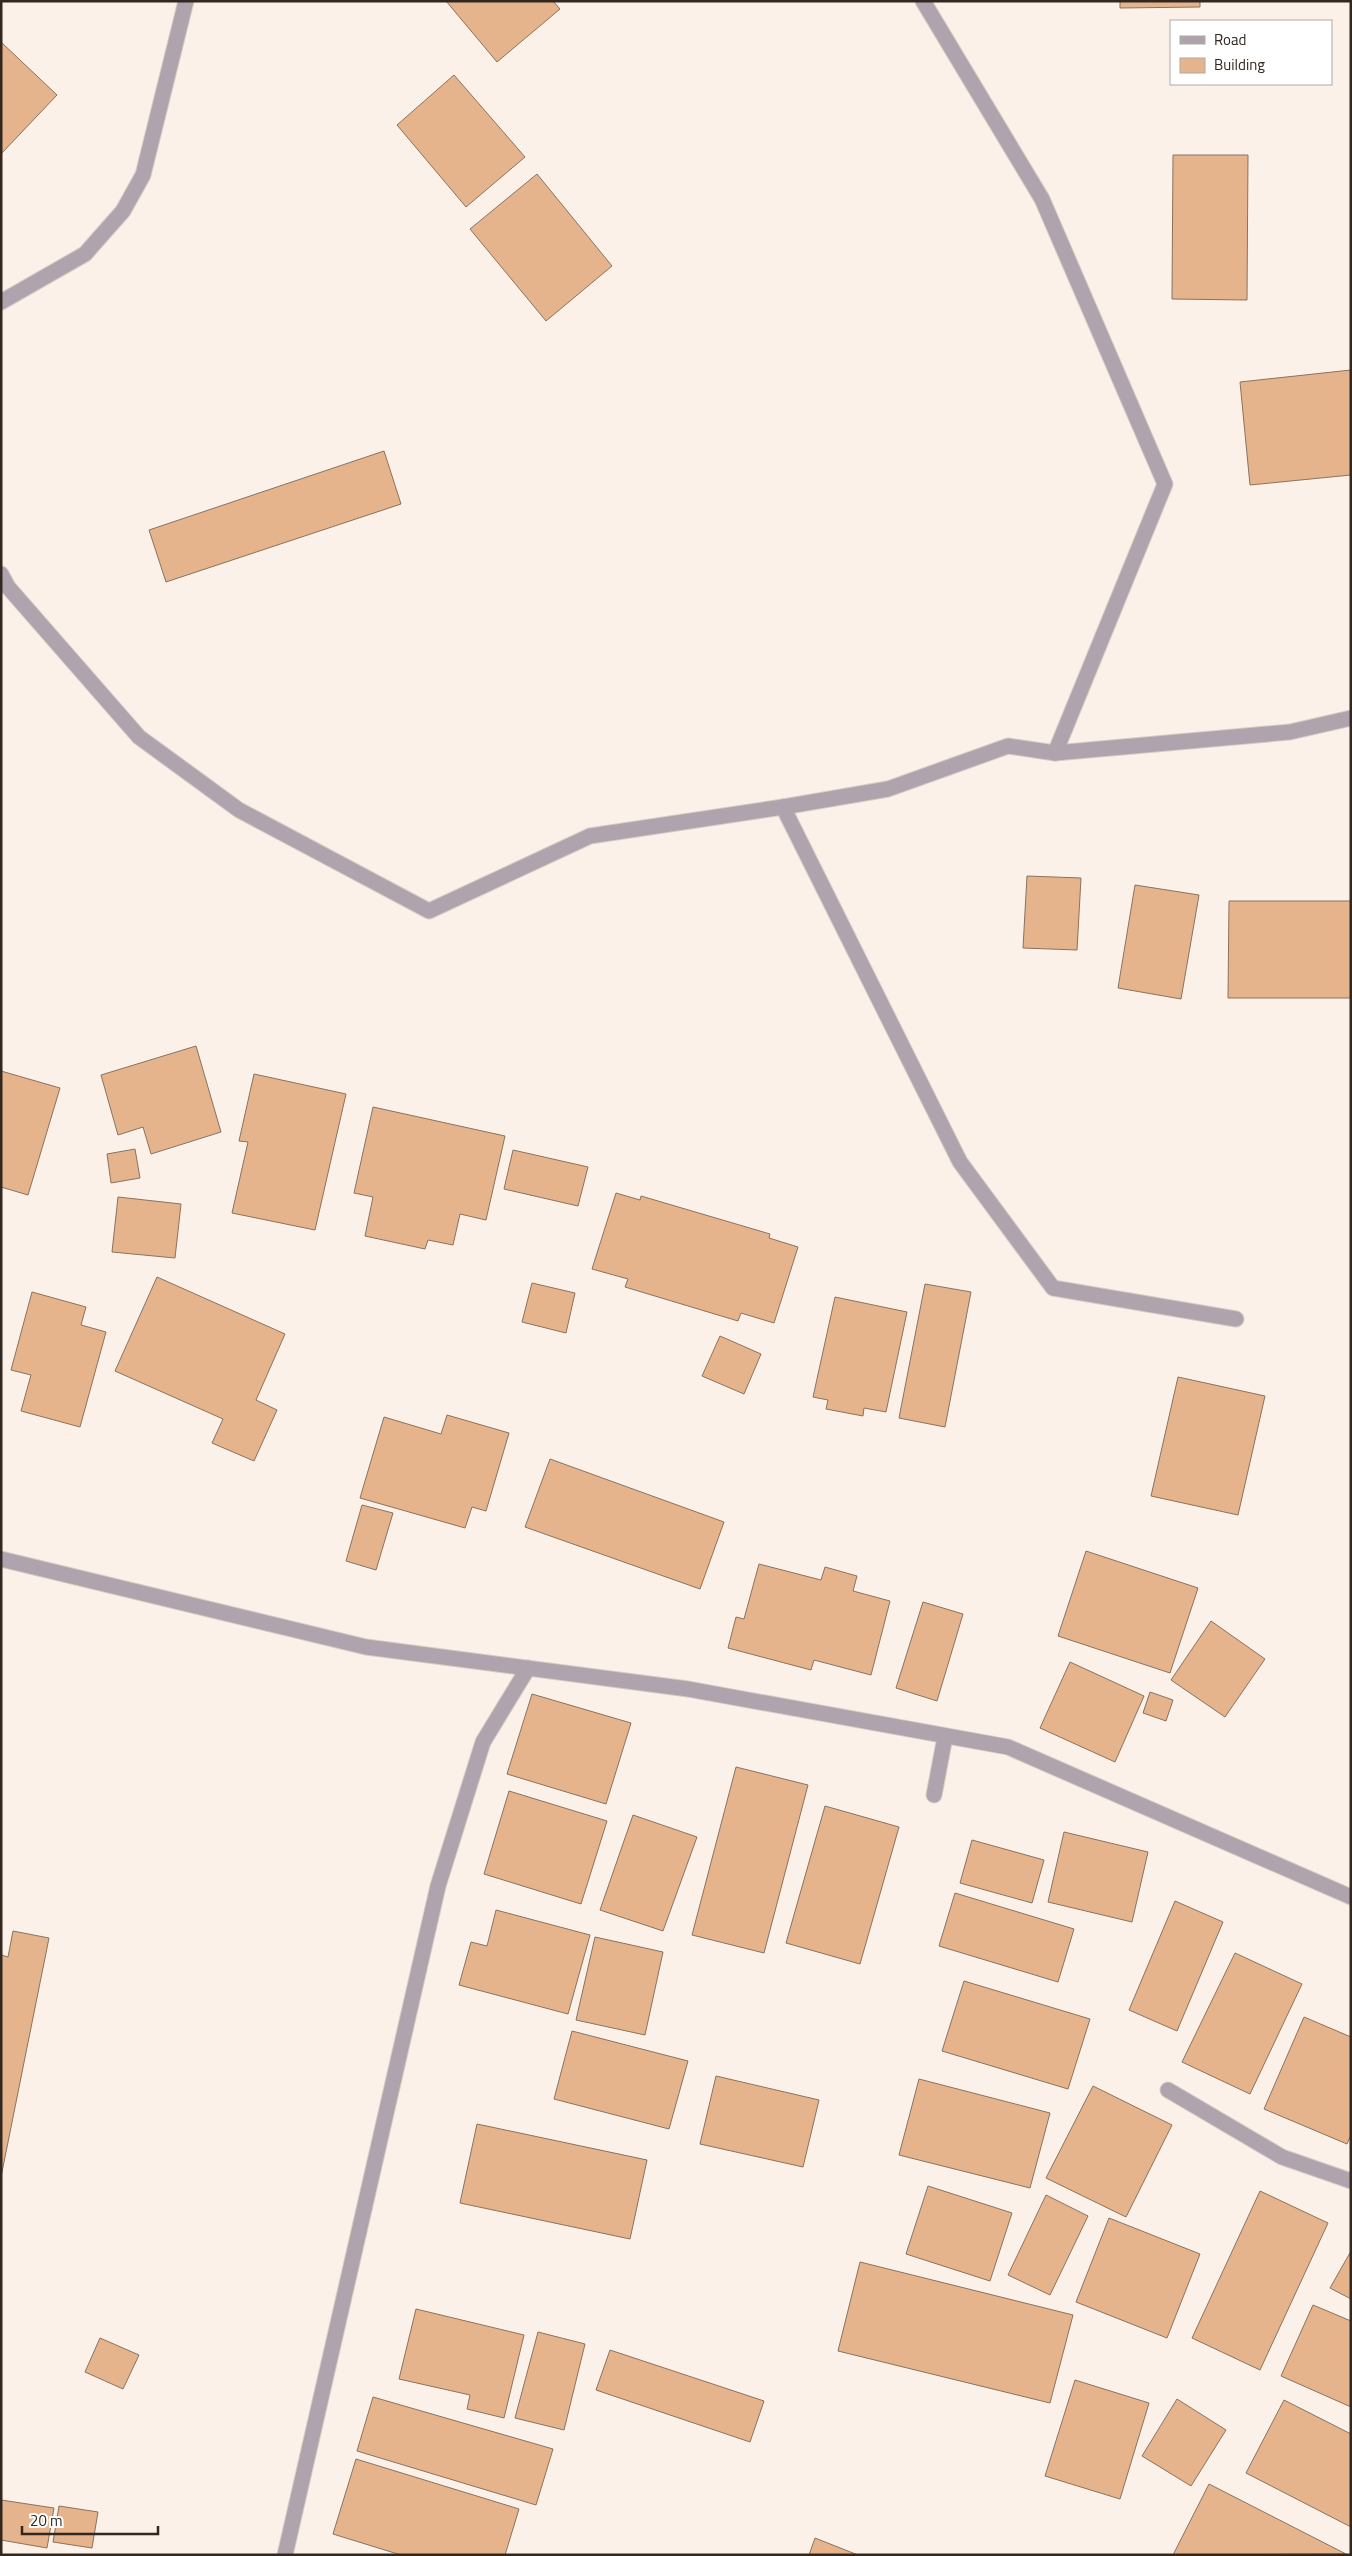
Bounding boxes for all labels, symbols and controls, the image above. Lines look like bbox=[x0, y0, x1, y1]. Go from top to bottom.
legend bbox=[1170, 20, 1332, 85]
text: Road bbox=[1214, 28, 1246, 51]
text: Building bbox=[1214, 53, 1265, 76]
scale bar bbox=[22, 2504, 159, 2536]
text: 20 m bbox=[30, 2509, 63, 2532]

